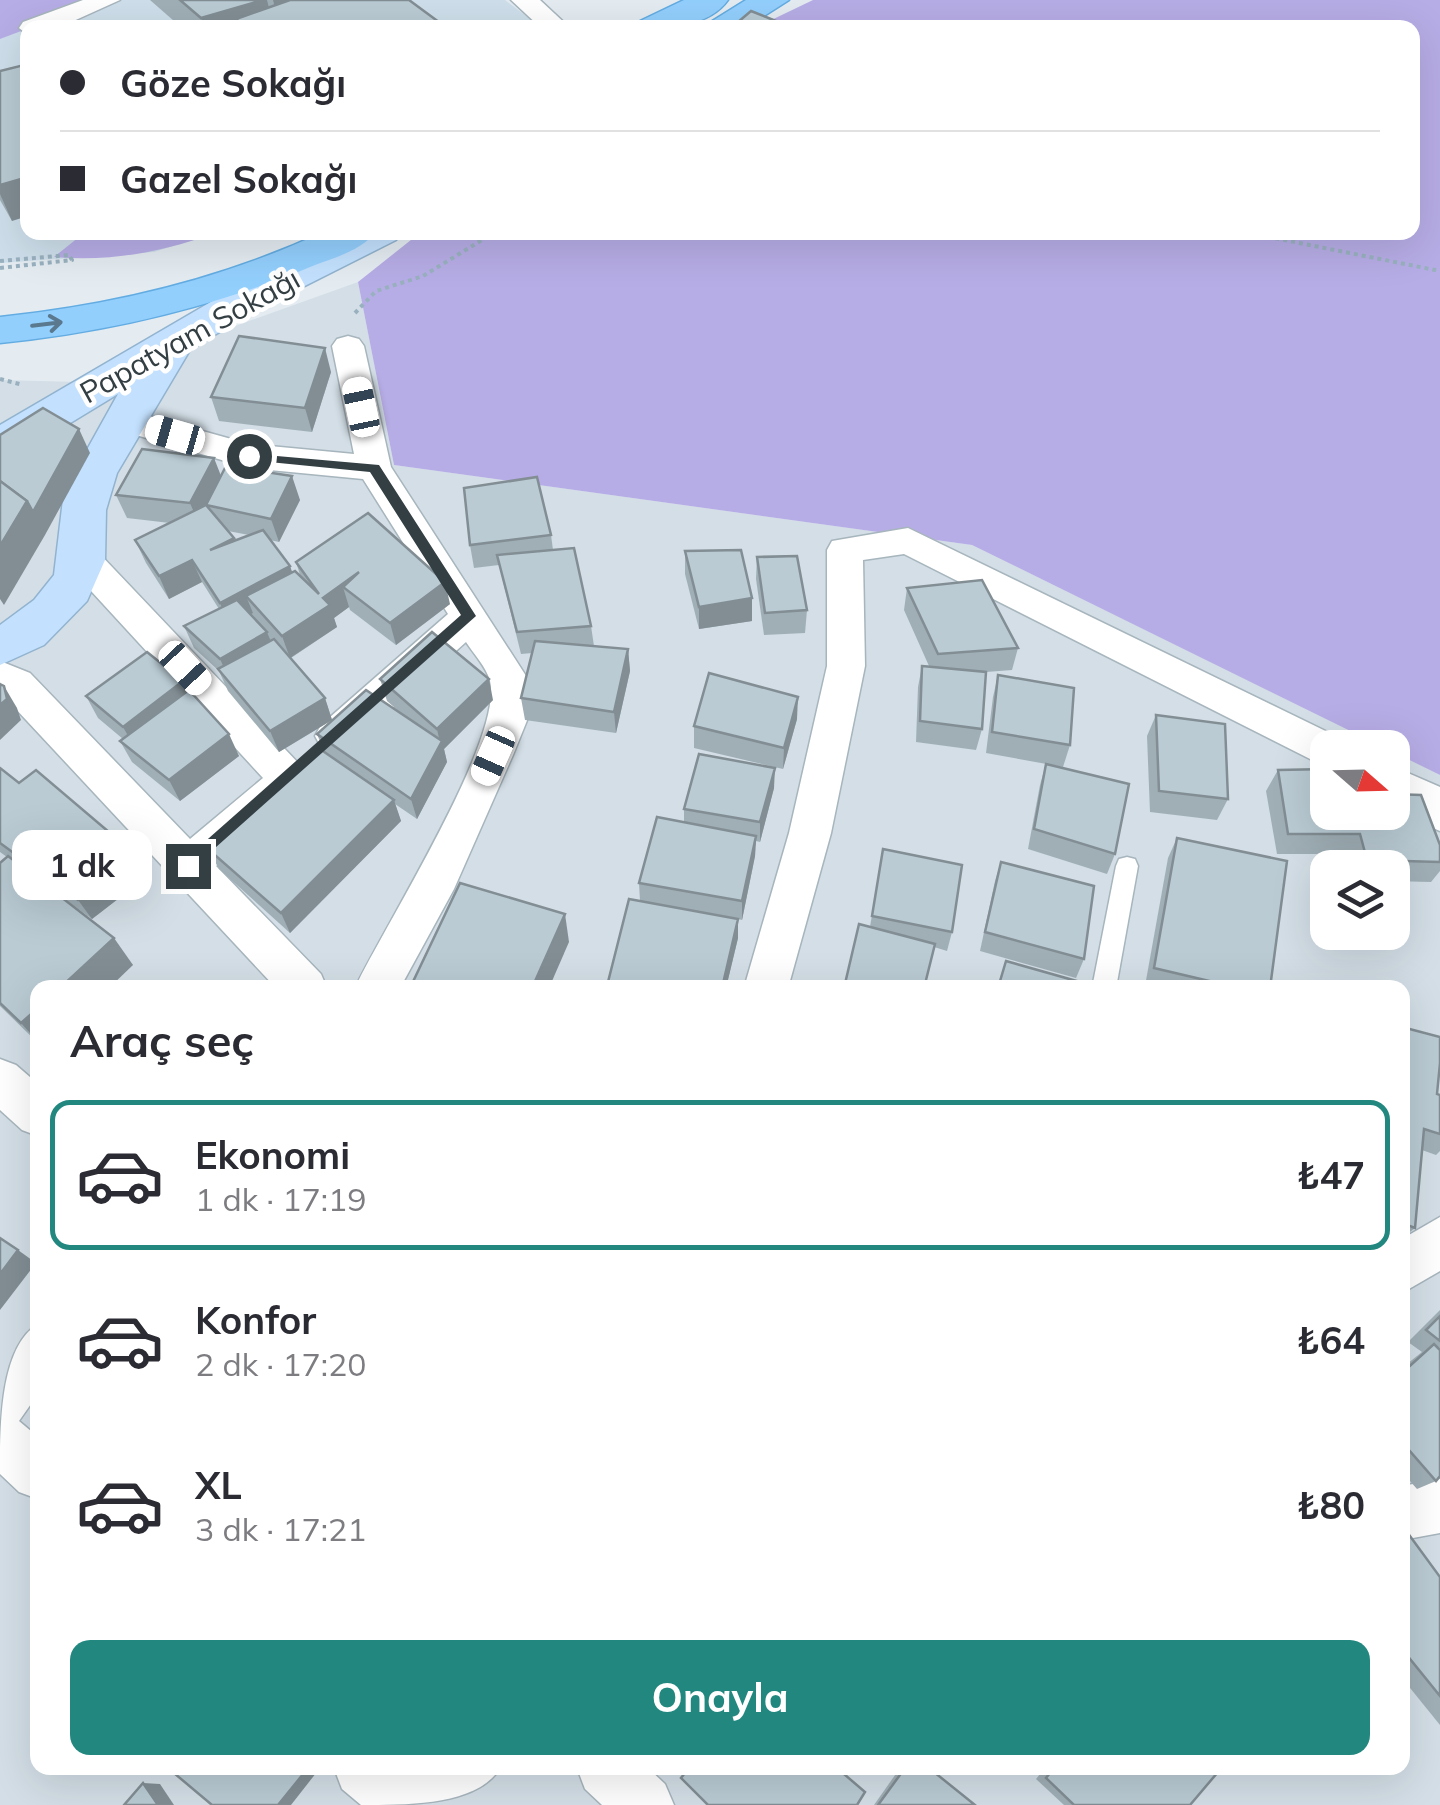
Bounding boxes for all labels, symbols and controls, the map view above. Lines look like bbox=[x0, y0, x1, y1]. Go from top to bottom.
text: Göze Sokağı bbox=[120, 59, 346, 107]
text: Gazel Sokağı bbox=[120, 155, 357, 203]
street label: Papatyam Sokağı bbox=[73, 259, 306, 411]
one-way arrow bbox=[30, 315, 63, 333]
car bbox=[340, 375, 382, 439]
car bbox=[142, 412, 208, 458]
route start bbox=[227, 434, 272, 479]
car bbox=[154, 636, 216, 700]
car bbox=[467, 722, 519, 790]
north arrow bbox=[1310, 730, 1410, 830]
map controls bbox=[1310, 730, 1410, 950]
callout: 1 dk bbox=[13, 831, 153, 901]
route end bbox=[166, 844, 211, 889]
text: 1 dk bbox=[49, 845, 115, 885]
button: layers bbox=[1310, 850, 1410, 950]
text: Araç seç bbox=[70, 1012, 254, 1068]
icon: car bbox=[75, 1130, 165, 1220]
text: Ekonomi bbox=[195, 1131, 350, 1179]
text: ₺47 bbox=[1297, 1151, 1365, 1199]
text: 1 dk · 17:19 bbox=[195, 1179, 366, 1219]
icon: car bbox=[75, 1295, 165, 1385]
text: Konfor bbox=[195, 1296, 316, 1344]
text: ₺64 bbox=[1297, 1316, 1365, 1364]
text: 2 dk · 17:20 bbox=[195, 1344, 366, 1384]
icon: car bbox=[75, 1460, 165, 1550]
text: XL bbox=[195, 1461, 242, 1509]
text: ₺80 bbox=[1297, 1481, 1365, 1529]
text: 3 dk · 17:21 bbox=[195, 1509, 366, 1549]
button: Onayla bbox=[70, 1640, 1370, 1755]

